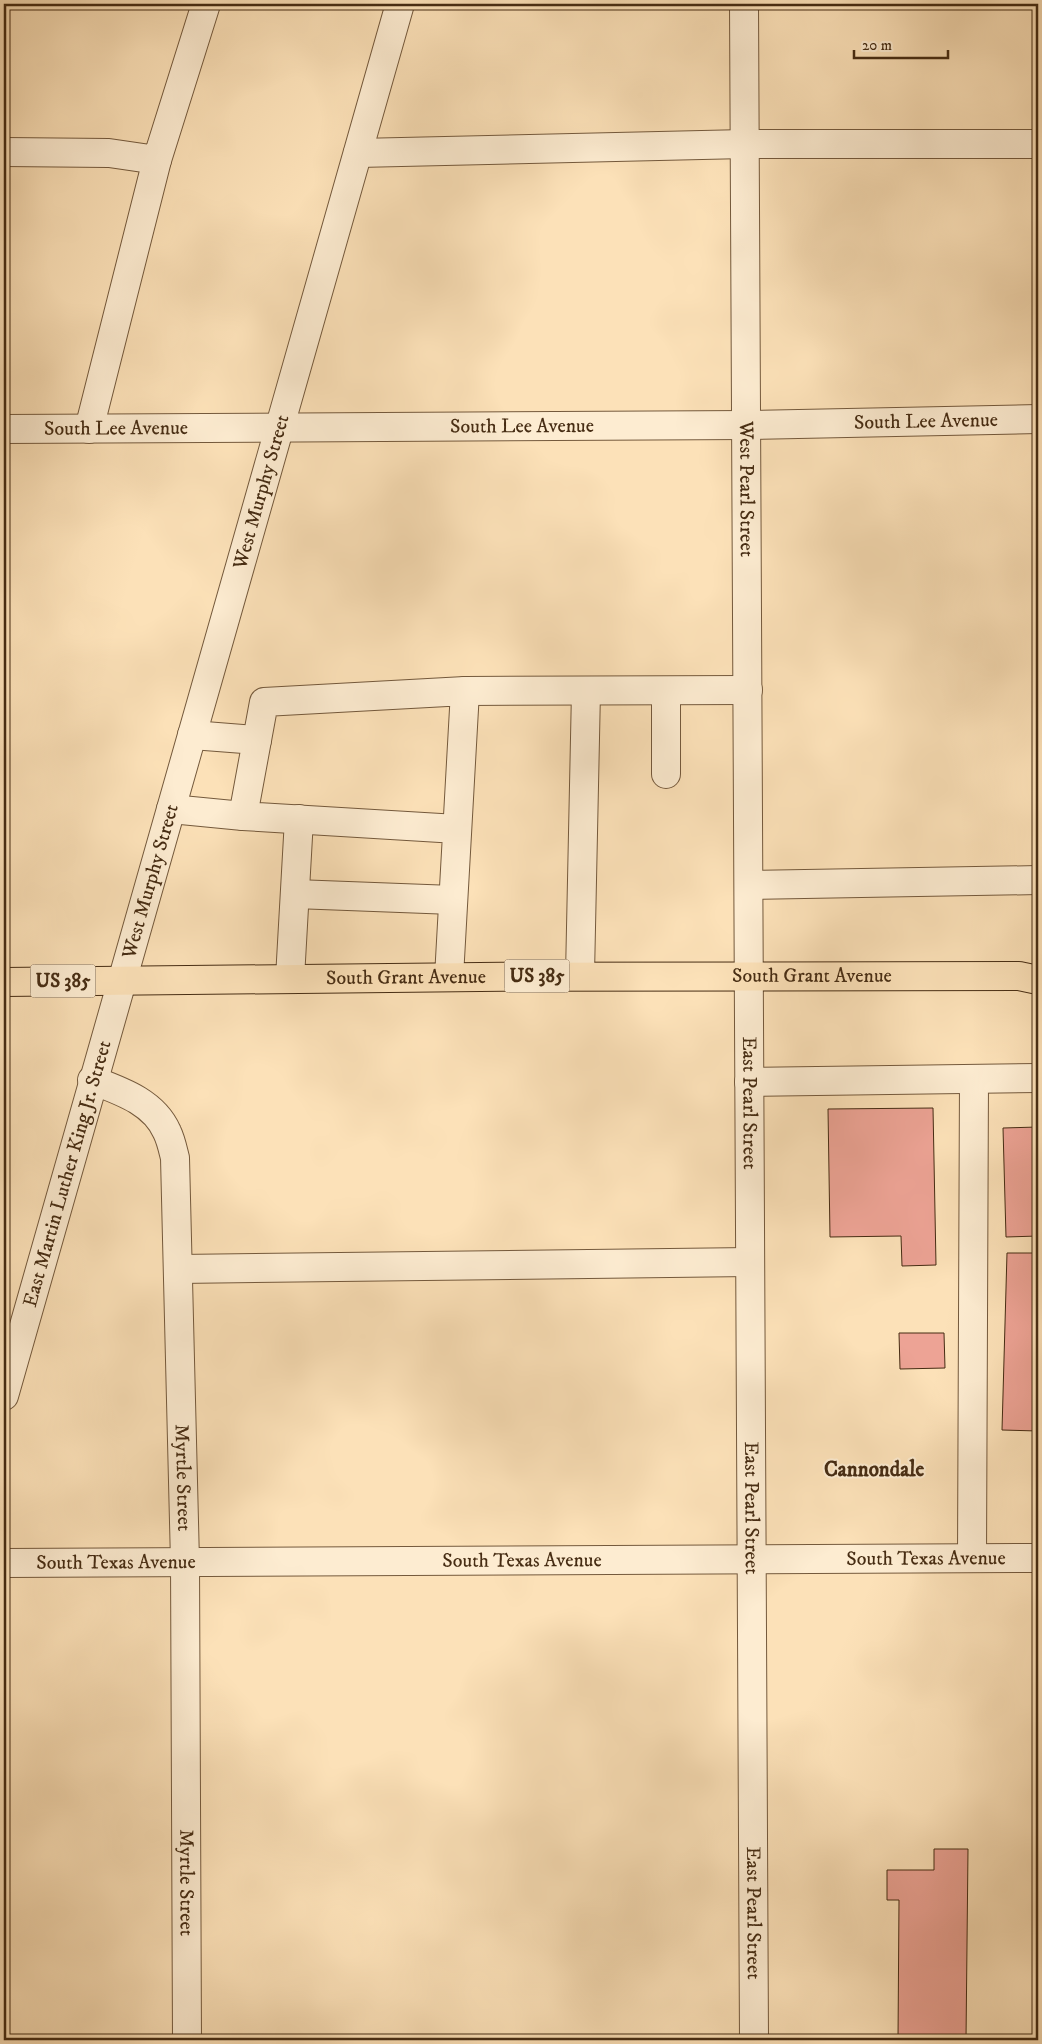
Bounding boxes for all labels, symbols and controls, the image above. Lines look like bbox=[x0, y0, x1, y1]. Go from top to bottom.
scale bar bbox=[854, 28, 948, 60]
text: 20 m bbox=[862, 36, 892, 55]
street label: South Lee Avenue bbox=[854, 407, 998, 435]
street label: West Murphy Street bbox=[227, 412, 295, 573]
street label: South Lee Avenue bbox=[450, 413, 594, 439]
street label: South Lee Avenue bbox=[44, 416, 188, 441]
street label: West Pearl Street bbox=[734, 420, 759, 557]
street label: West Murphy Street bbox=[116, 801, 184, 963]
road number: US 385 bbox=[504, 959, 570, 992]
street label: South Grant Avenue bbox=[732, 963, 892, 988]
road number: US 385 bbox=[30, 964, 96, 998]
street label: South Grant Avenue bbox=[326, 964, 486, 991]
street label: East Pearl Street bbox=[737, 1036, 762, 1170]
street label: East Martin Luther King Jr. Street bbox=[17, 1038, 117, 1310]
street label: Myrtle Street bbox=[169, 1424, 197, 1532]
street label: East Pearl Street bbox=[739, 1441, 764, 1575]
district label: Cannondale bbox=[824, 1457, 924, 1483]
street label: South Texas Avenue bbox=[846, 1546, 1006, 1571]
street label: South Texas Avenue bbox=[442, 1548, 602, 1573]
street label: South Texas Avenue bbox=[36, 1550, 196, 1575]
street label: Myrtle Street bbox=[174, 1829, 199, 1936]
street label: East Pearl Street bbox=[741, 1846, 766, 1980]

